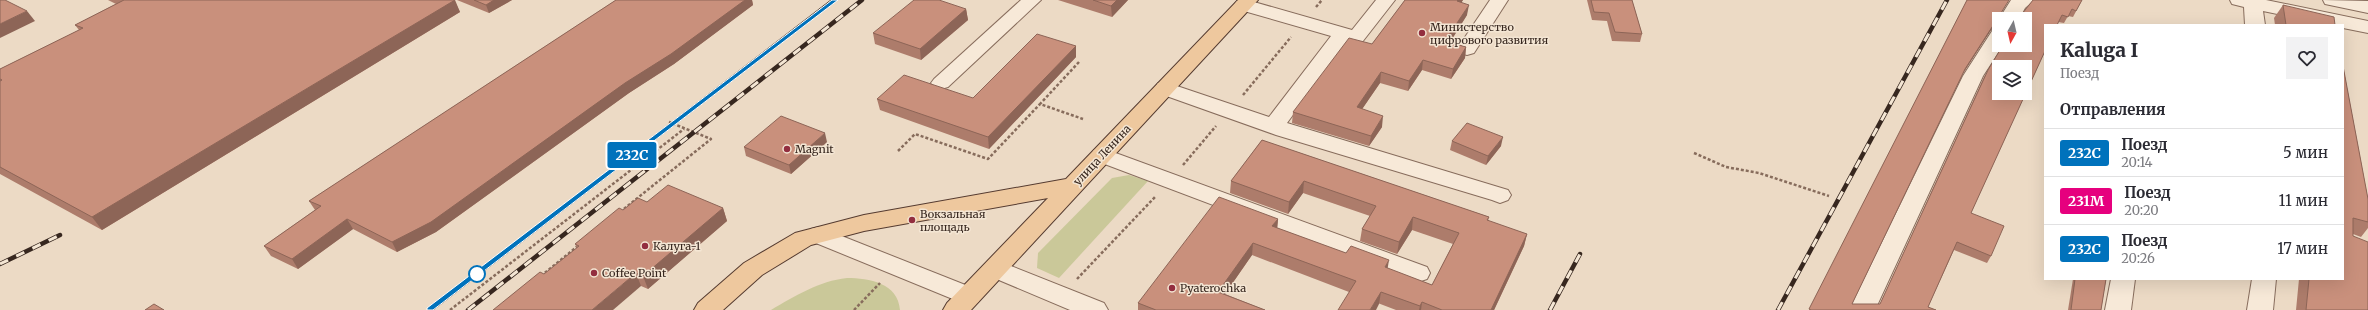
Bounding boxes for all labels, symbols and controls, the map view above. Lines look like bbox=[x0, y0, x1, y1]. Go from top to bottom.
north arrow bbox=[1992, 12, 2032, 52]
map controls bbox=[1992, 12, 2032, 100]
place label: Министерство цифрового развития bbox=[1430, 20, 1549, 47]
marker: Министерство цифрового развития bbox=[1417, 28, 1427, 38]
button: heart bbox=[2286, 37, 2328, 79]
text: Kaluga I bbox=[2060, 38, 2138, 62]
button: layers bbox=[1992, 60, 2032, 100]
text: Поезд bbox=[2060, 65, 2099, 82]
text: Отправления bbox=[2060, 100, 2166, 119]
street label: улица Ленина bbox=[1070, 122, 1134, 188]
text: Поезд bbox=[2121, 135, 2168, 154]
line badge: 232C bbox=[604, 142, 660, 168]
place label: Magnit bbox=[795, 142, 834, 156]
text: 5 мин bbox=[2283, 143, 2328, 162]
marker: Magnit bbox=[782, 144, 792, 154]
text: 232C bbox=[2068, 144, 2101, 162]
text: 232C bbox=[615, 146, 649, 164]
text: 20:14 bbox=[2121, 154, 2153, 171]
text: Поезд bbox=[2124, 183, 2171, 202]
text: 11 мин bbox=[2279, 191, 2328, 210]
text: 231М bbox=[2068, 192, 2104, 210]
text: 20:20 bbox=[2124, 202, 2159, 219]
place label: Вокзальная площадь bbox=[920, 207, 986, 234]
marker: Вокзальная площадь bbox=[907, 215, 917, 225]
text: Поезд bbox=[2121, 231, 2168, 250]
place label: Калуга-1 bbox=[653, 239, 701, 253]
text: 17 мин bbox=[2277, 239, 2328, 258]
text: 232C bbox=[2068, 240, 2101, 258]
marker: Калуга-1 bbox=[640, 241, 650, 251]
text: 20:26 bbox=[2121, 250, 2155, 267]
unlabelled marker bbox=[468, 265, 486, 283]
place label: Coffee Point bbox=[602, 266, 667, 280]
marker: Coffee Point bbox=[589, 268, 599, 278]
place label: Pyaterochka bbox=[1180, 281, 1246, 295]
marker: Pyaterochka bbox=[1167, 283, 1177, 293]

